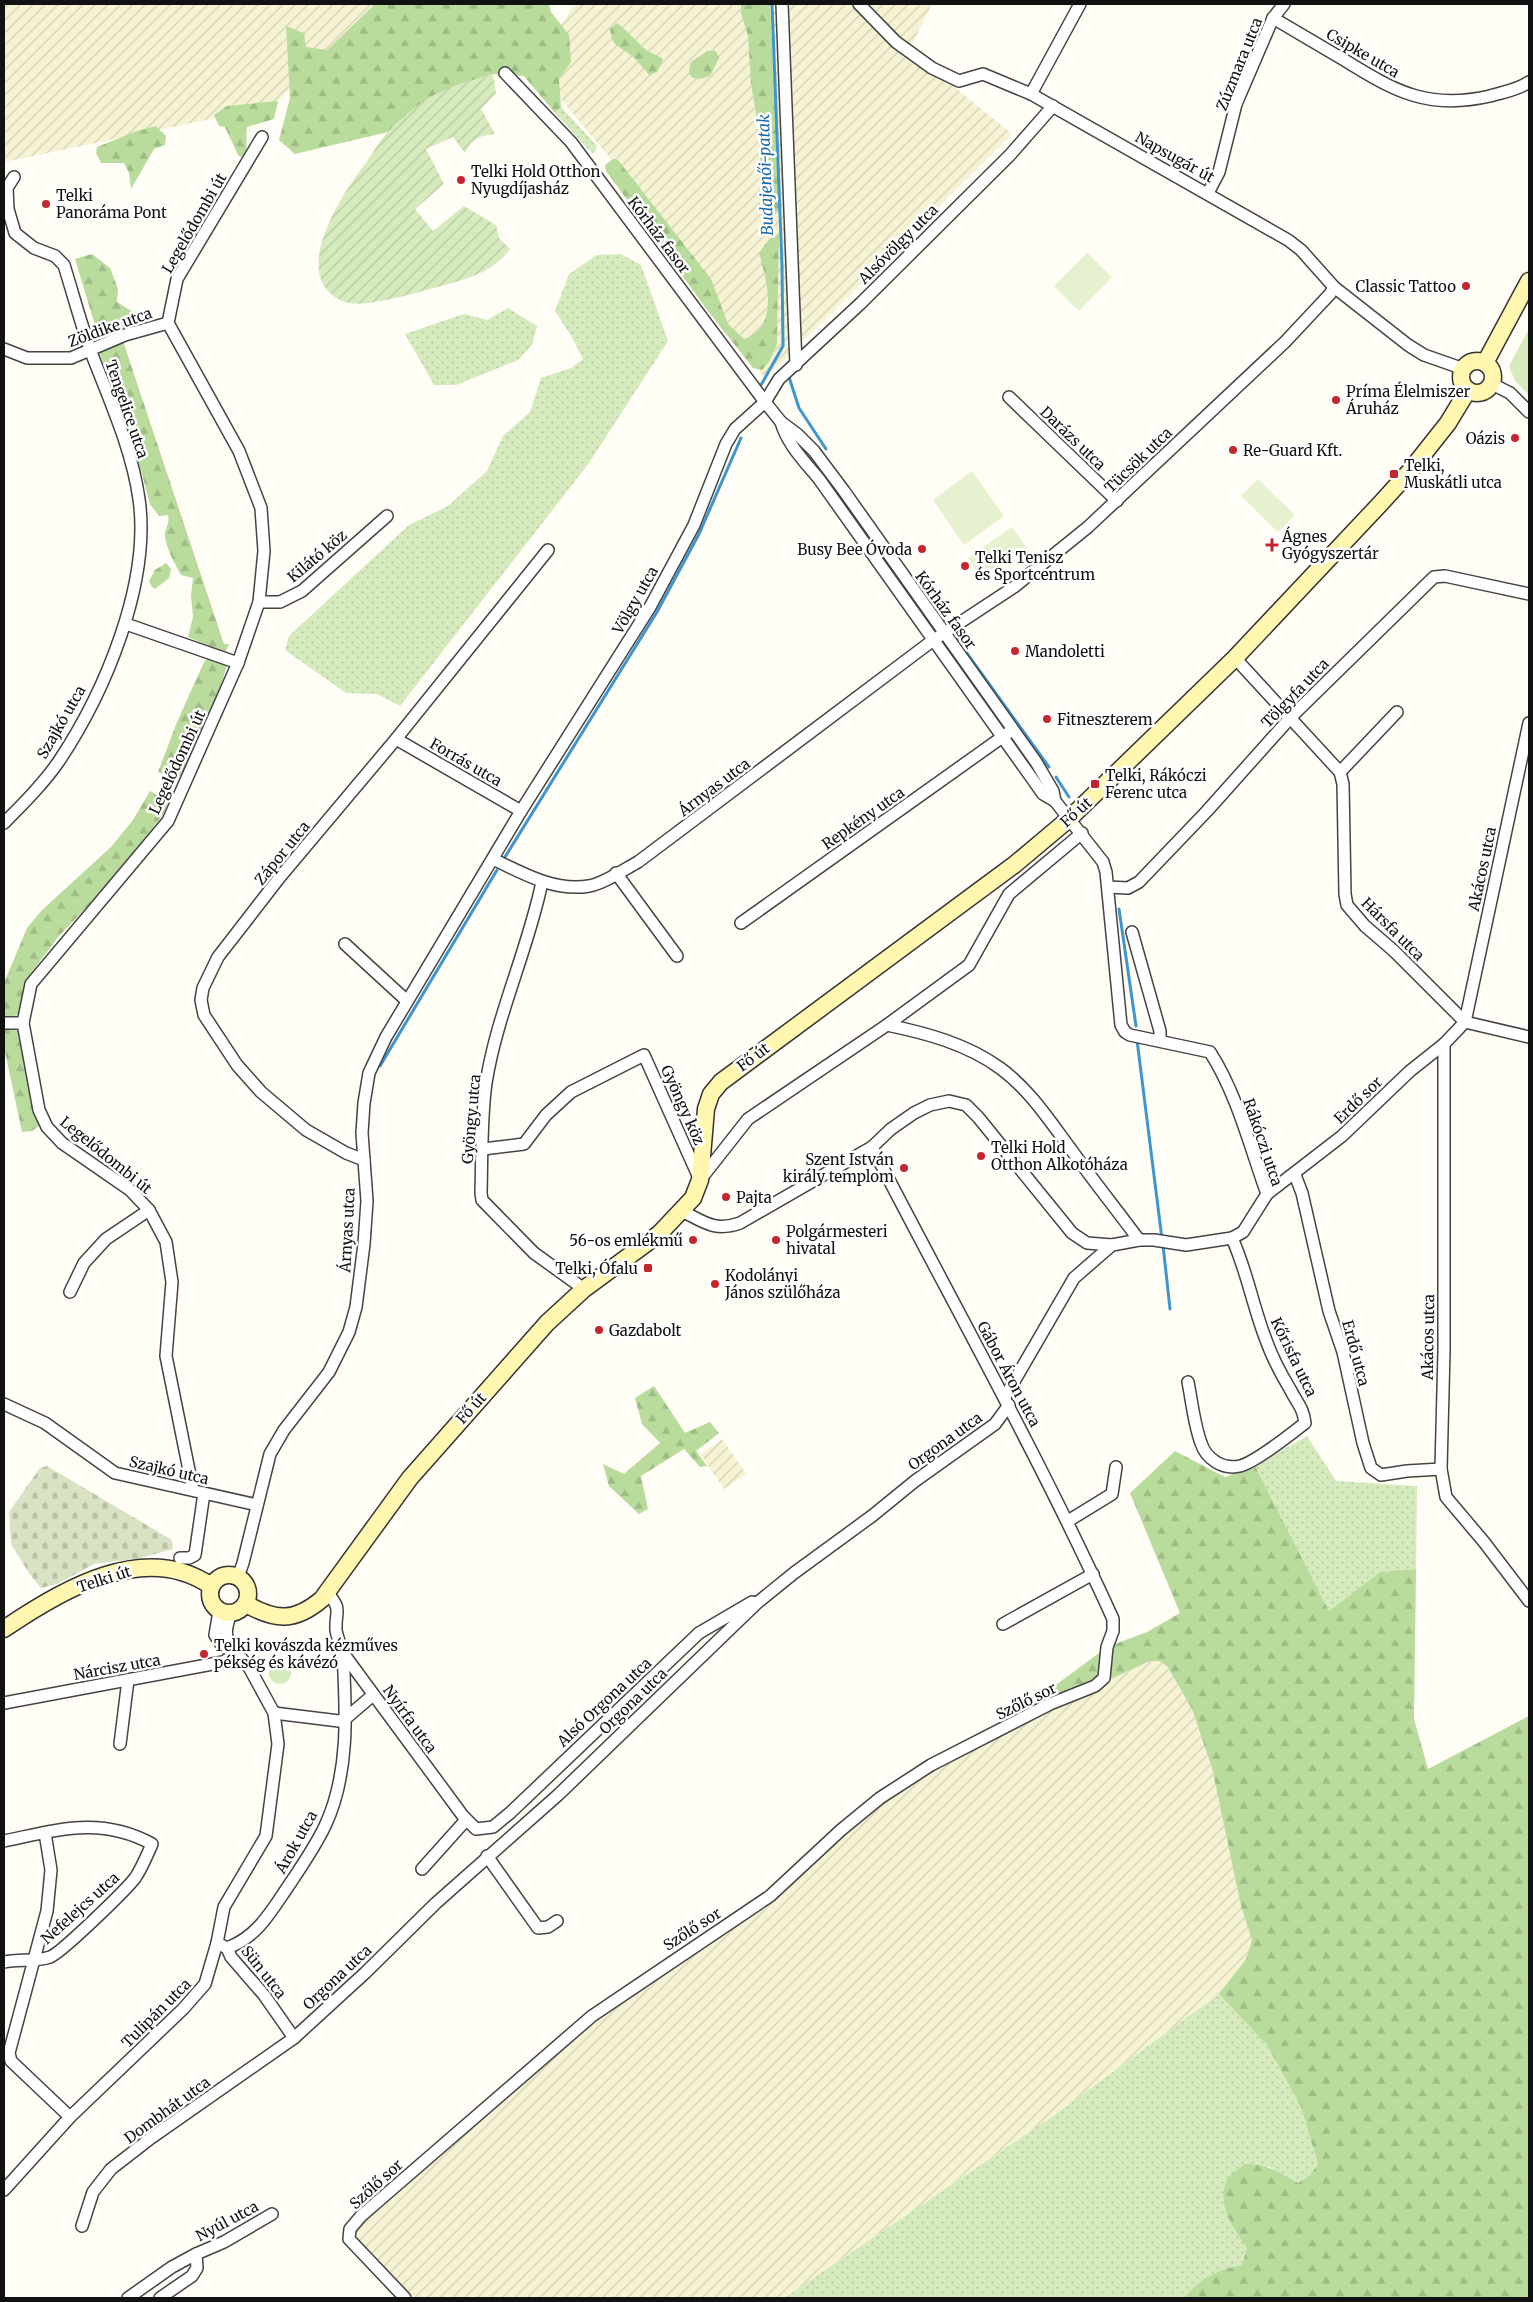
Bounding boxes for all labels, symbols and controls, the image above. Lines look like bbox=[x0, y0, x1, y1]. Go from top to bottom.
street label: Zúzmara utca bbox=[1212, 15, 1266, 113]
street label: Csipke utca bbox=[1323, 24, 1403, 82]
water label: Budajenői-patak bbox=[753, 114, 777, 236]
street label: Napsugár út bbox=[1132, 127, 1218, 187]
place label: Telki Hold Otthon Nyugdíjasház bbox=[471, 162, 600, 198]
street label: Legelődombi út bbox=[158, 169, 231, 277]
marker: Telki Hold Otthon Nyugdíjasház bbox=[455, 174, 467, 186]
place label: Telki Panoráma Pont bbox=[56, 186, 167, 222]
street label: Kórház fasor bbox=[624, 193, 694, 278]
marker: Telki Panoráma Pont bbox=[40, 198, 52, 210]
street label: Alsóvölgy utca bbox=[853, 200, 942, 289]
place label: Classic Tattoo bbox=[1356, 277, 1456, 296]
marker: Classic Tattoo bbox=[1460, 280, 1472, 292]
street label: Zöldike utca bbox=[65, 303, 155, 351]
street label: Tengelice utca bbox=[101, 357, 153, 461]
place label: Príma Élelmiszer Áruház bbox=[1345, 381, 1470, 418]
marker: Príma Élelmiszer Áruház bbox=[1330, 394, 1342, 406]
street label: Darázs utca bbox=[1036, 402, 1110, 474]
street label: Tücsök utca bbox=[1100, 423, 1176, 497]
place label: Oázis bbox=[1466, 429, 1505, 448]
marker: Oázis bbox=[1509, 432, 1521, 444]
place label: Re-Guard Kft. bbox=[1243, 441, 1342, 460]
marker: Re-Guard Kft. bbox=[1227, 444, 1239, 456]
place label: Telki, Muskátli utca bbox=[1404, 456, 1502, 492]
marker: Telki, Muskátli utca bbox=[1388, 468, 1400, 480]
street label: Kilátó köz bbox=[283, 526, 351, 586]
place label: Ágnes Gyógyszertár bbox=[1281, 526, 1379, 563]
place label: Busy Bee Óvoda bbox=[797, 539, 912, 559]
marker: Ágnes Gyógyszertár bbox=[1266, 539, 1278, 551]
marker: Busy Bee Óvoda bbox=[916, 543, 928, 555]
place label: Telki Tenisz és Sportcentrum bbox=[975, 548, 1095, 584]
marker: Telki Tenisz és Sportcentrum bbox=[959, 560, 971, 572]
street label: Völgy utca bbox=[608, 563, 662, 638]
street label: Kórház fasor bbox=[911, 567, 981, 653]
place label: Mandoletti bbox=[1025, 642, 1105, 661]
marker: Mandoletti bbox=[1009, 645, 1021, 657]
street label: Tölgyfa utca bbox=[1257, 654, 1333, 732]
street label: Szajkó utca bbox=[32, 682, 90, 762]
street label: Legelődombi út bbox=[145, 707, 210, 817]
place label: Fitneszterem bbox=[1057, 710, 1153, 729]
marker: Fitneszterem bbox=[1041, 713, 1053, 725]
street label: Forrás utca bbox=[427, 734, 505, 790]
street label: Árnyas utca bbox=[673, 753, 754, 821]
place label: Telki, Rákóczi Ferenc utca bbox=[1105, 766, 1207, 802]
marker: Telki, Rákóczi Ferenc utca bbox=[1089, 778, 1101, 790]
street label: Repkény utca bbox=[818, 783, 908, 853]
street label: Fő út bbox=[1056, 793, 1096, 831]
street label: Zápor utca bbox=[250, 817, 314, 889]
street label: Akácos utca bbox=[1464, 825, 1500, 914]
street label: Hársfa utca bbox=[1357, 893, 1429, 965]
street label: Fő út bbox=[733, 1038, 773, 1075]
street label: Gyöngy köz bbox=[657, 1062, 709, 1148]
street label: Erdő sor bbox=[1330, 1072, 1386, 1128]
street label: Gyöngy utca bbox=[458, 1073, 484, 1165]
street label: Rákóczi utca bbox=[1239, 1096, 1287, 1188]
street label: Legelődombi út bbox=[56, 1112, 156, 1198]
place label: Telki Hold Otthon Alkotóháza bbox=[991, 1138, 1128, 1174]
place label: Szent István király templom bbox=[783, 1150, 894, 1186]
marker: Telki Hold Otthon Alkotóháza bbox=[975, 1150, 987, 1162]
marker: Szent István király templom bbox=[898, 1162, 910, 1174]
street label: Árnyas utca bbox=[334, 1187, 359, 1274]
place label: Pajta bbox=[736, 1188, 772, 1207]
marker: Pajta bbox=[720, 1191, 732, 1203]
place label: Polgármesteri hivatal bbox=[786, 1222, 888, 1258]
place label: 56-os emlékmű bbox=[569, 1231, 683, 1250]
marker: 56-os emlékmű bbox=[687, 1234, 699, 1246]
marker: Polgármesteri hivatal bbox=[770, 1234, 782, 1246]
place label: Telki, Ófalu bbox=[555, 1258, 638, 1278]
marker: Telki, Ófalu bbox=[642, 1262, 654, 1274]
place label: Kodolányi János szülőháza bbox=[724, 1266, 840, 1302]
marker: Kodolányi János szülőháza bbox=[709, 1278, 721, 1290]
street label: Akácos utca bbox=[1418, 1294, 1438, 1381]
street label: Kőrisfa utca bbox=[1267, 1314, 1321, 1400]
street label: Gábor Áron utca bbox=[973, 1318, 1046, 1430]
street label: Erdő utca bbox=[1338, 1318, 1374, 1388]
place label: Gazdabolt bbox=[609, 1321, 682, 1340]
marker: Gazdabolt bbox=[593, 1324, 605, 1336]
street label: Fő út bbox=[452, 1388, 490, 1428]
street label: Orgona utca bbox=[904, 1408, 986, 1474]
street label: Szajkó utca bbox=[127, 1452, 211, 1488]
street label: Telki út bbox=[75, 1561, 133, 1597]
place label: Telki kovászda kézműves pékség és kávézó bbox=[214, 1636, 398, 1672]
marker: Telki kovászda kézműves pékség és kávézó bbox=[198, 1648, 210, 1660]
street label: Nárcisz utca bbox=[72, 1650, 162, 1684]
street label: Alsó Orgona utca bbox=[552, 1653, 655, 1751]
street label: Orgona utca bbox=[595, 1664, 671, 1738]
street label: Szőlő sor bbox=[993, 1678, 1060, 1724]
street label: Nyírfa utca bbox=[379, 1681, 441, 1757]
street label: Árok utca bbox=[270, 1807, 321, 1878]
street label: Nefelejcs utca bbox=[37, 1868, 123, 1948]
street label: Szőlő sor bbox=[660, 1903, 725, 1955]
street label: Orgona utca bbox=[299, 1940, 375, 2014]
street label: Sün utca bbox=[237, 1942, 291, 2002]
street label: Tulipán utca bbox=[117, 1974, 195, 2052]
street label: Dombhát utca bbox=[120, 2072, 214, 2148]
street label: Szőlő sor bbox=[345, 2155, 407, 2213]
street label: Nyúl utca bbox=[192, 2197, 262, 2245]

